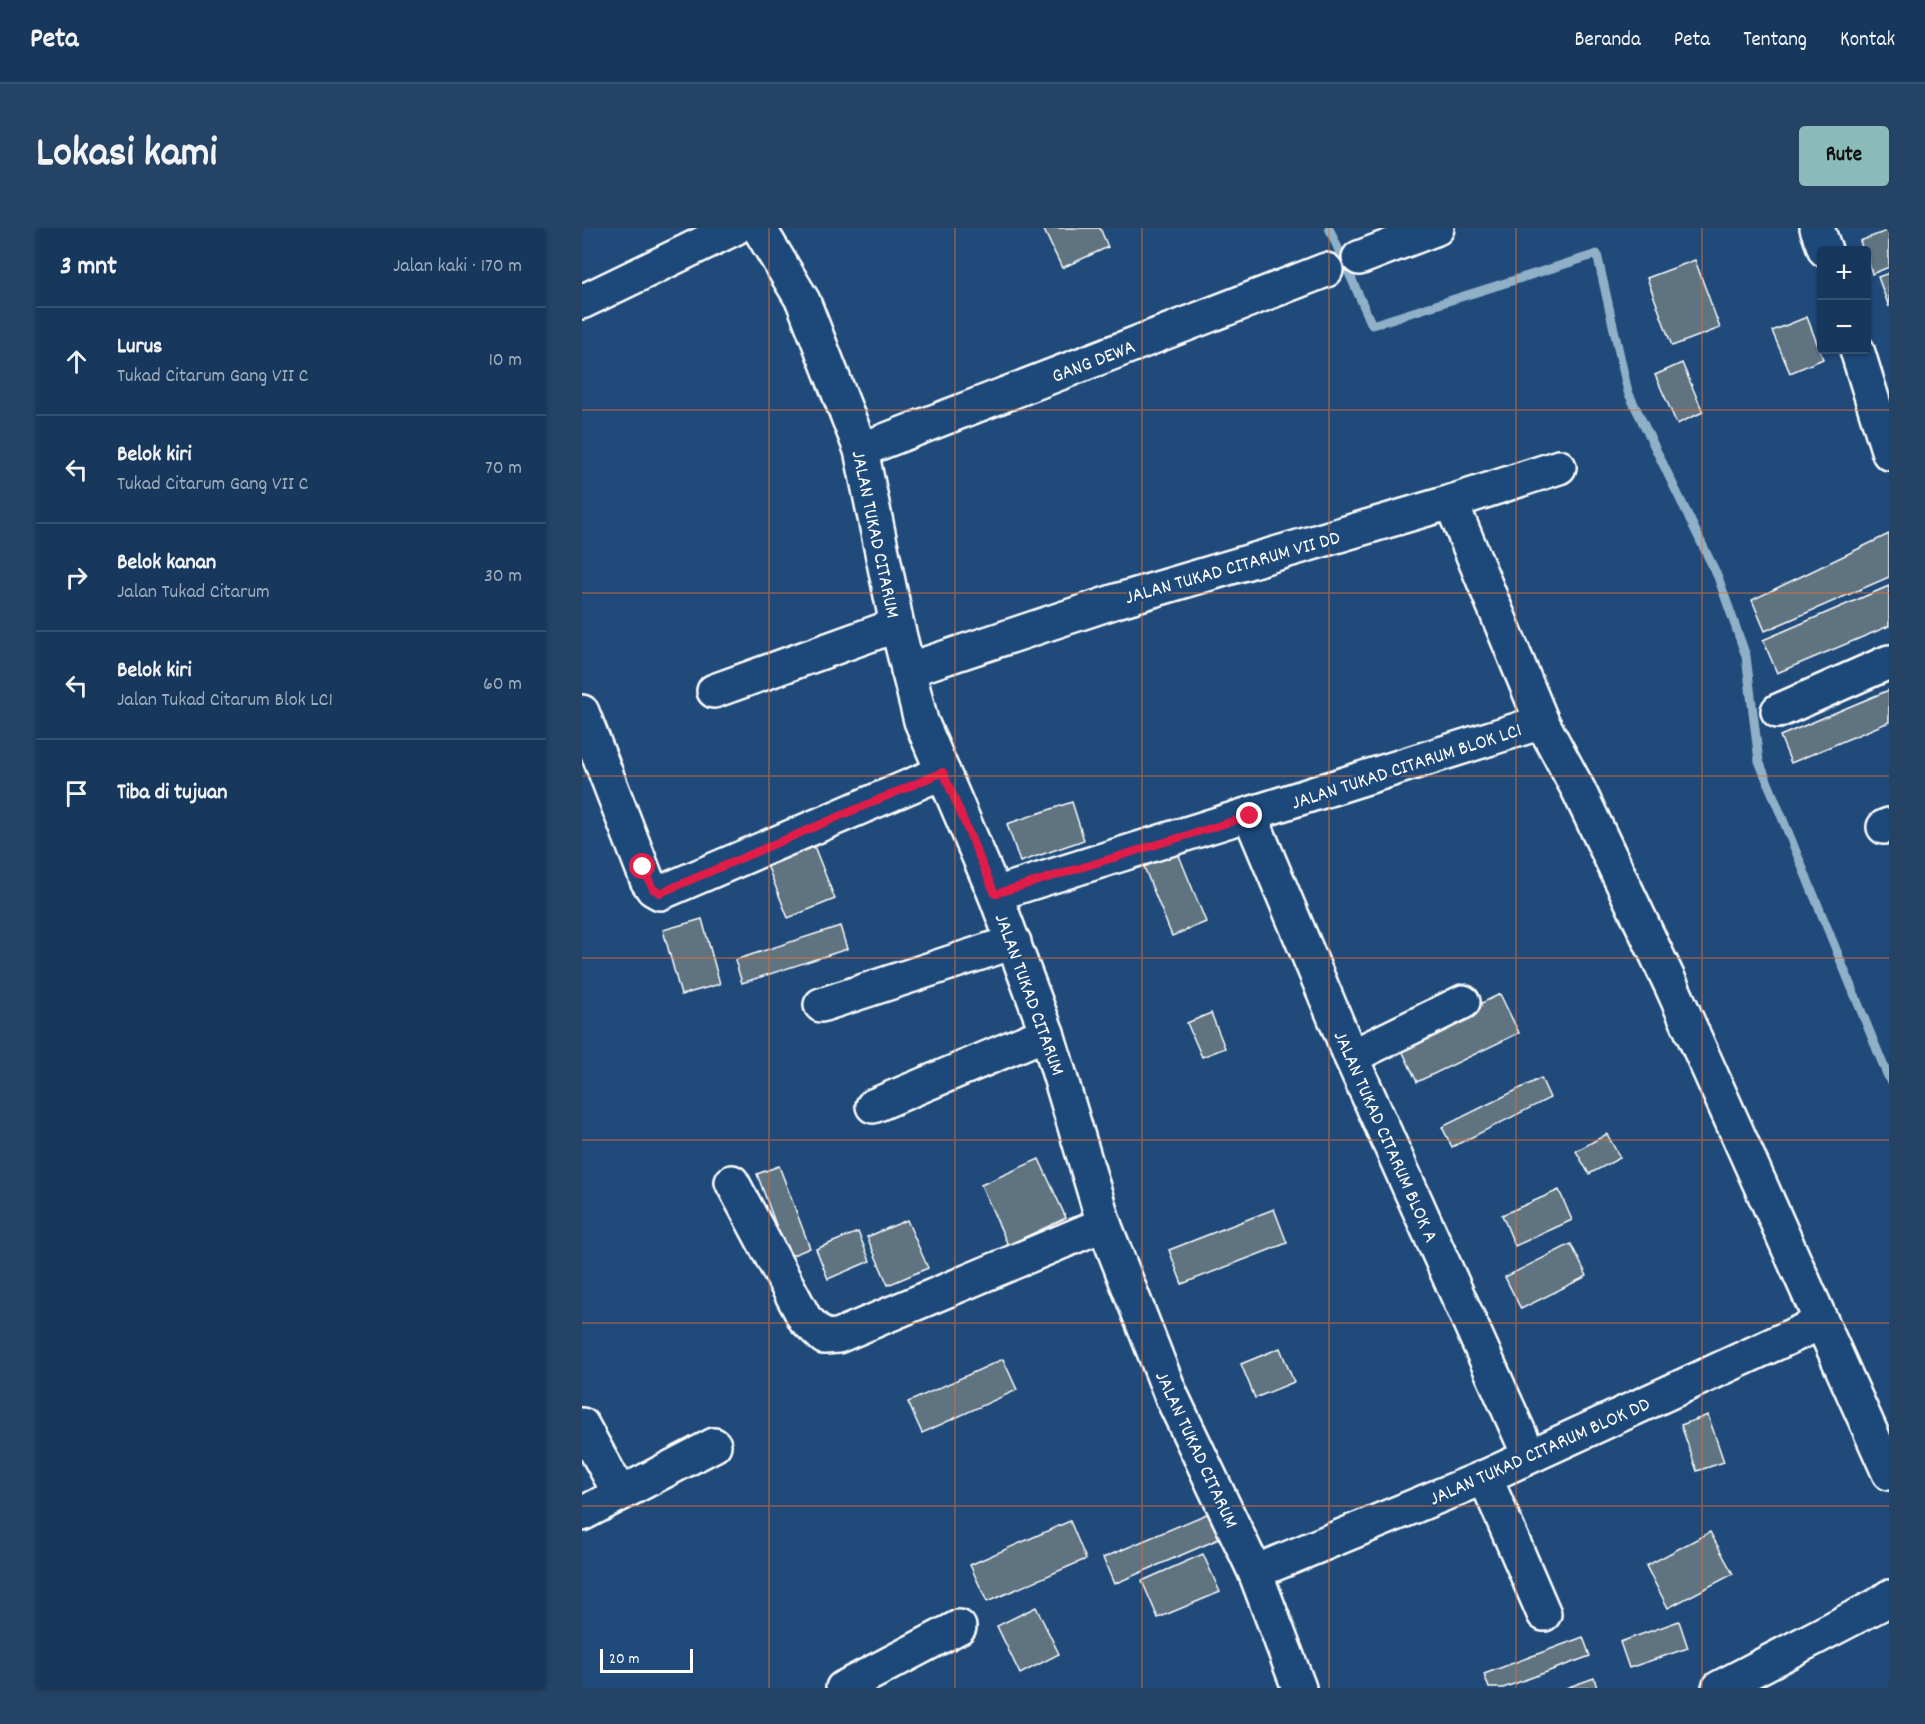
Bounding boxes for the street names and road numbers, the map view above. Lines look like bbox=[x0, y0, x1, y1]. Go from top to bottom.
street label: GANG DEWA bbox=[1048, 334, 1140, 392]
street label: JALAN TUKAD CITARUM bbox=[843, 448, 905, 621]
street label: JALAN TUKAD CITARUM VII DD bbox=[1122, 525, 1344, 613]
street label: JALAN TUKAD CITARUM BLOK LC1 bbox=[1288, 717, 1526, 818]
street label: JALAN TUKAD CITARUM bbox=[986, 910, 1071, 1080]
street label: JALAN TUKAD CITARUM BLOK A bbox=[1325, 1027, 1444, 1248]
street label: JALAN TUKAD CITARUM bbox=[1147, 1367, 1244, 1533]
street label: JALAN TUKAD CITARUM BLOK DD bbox=[1425, 1391, 1655, 1514]

